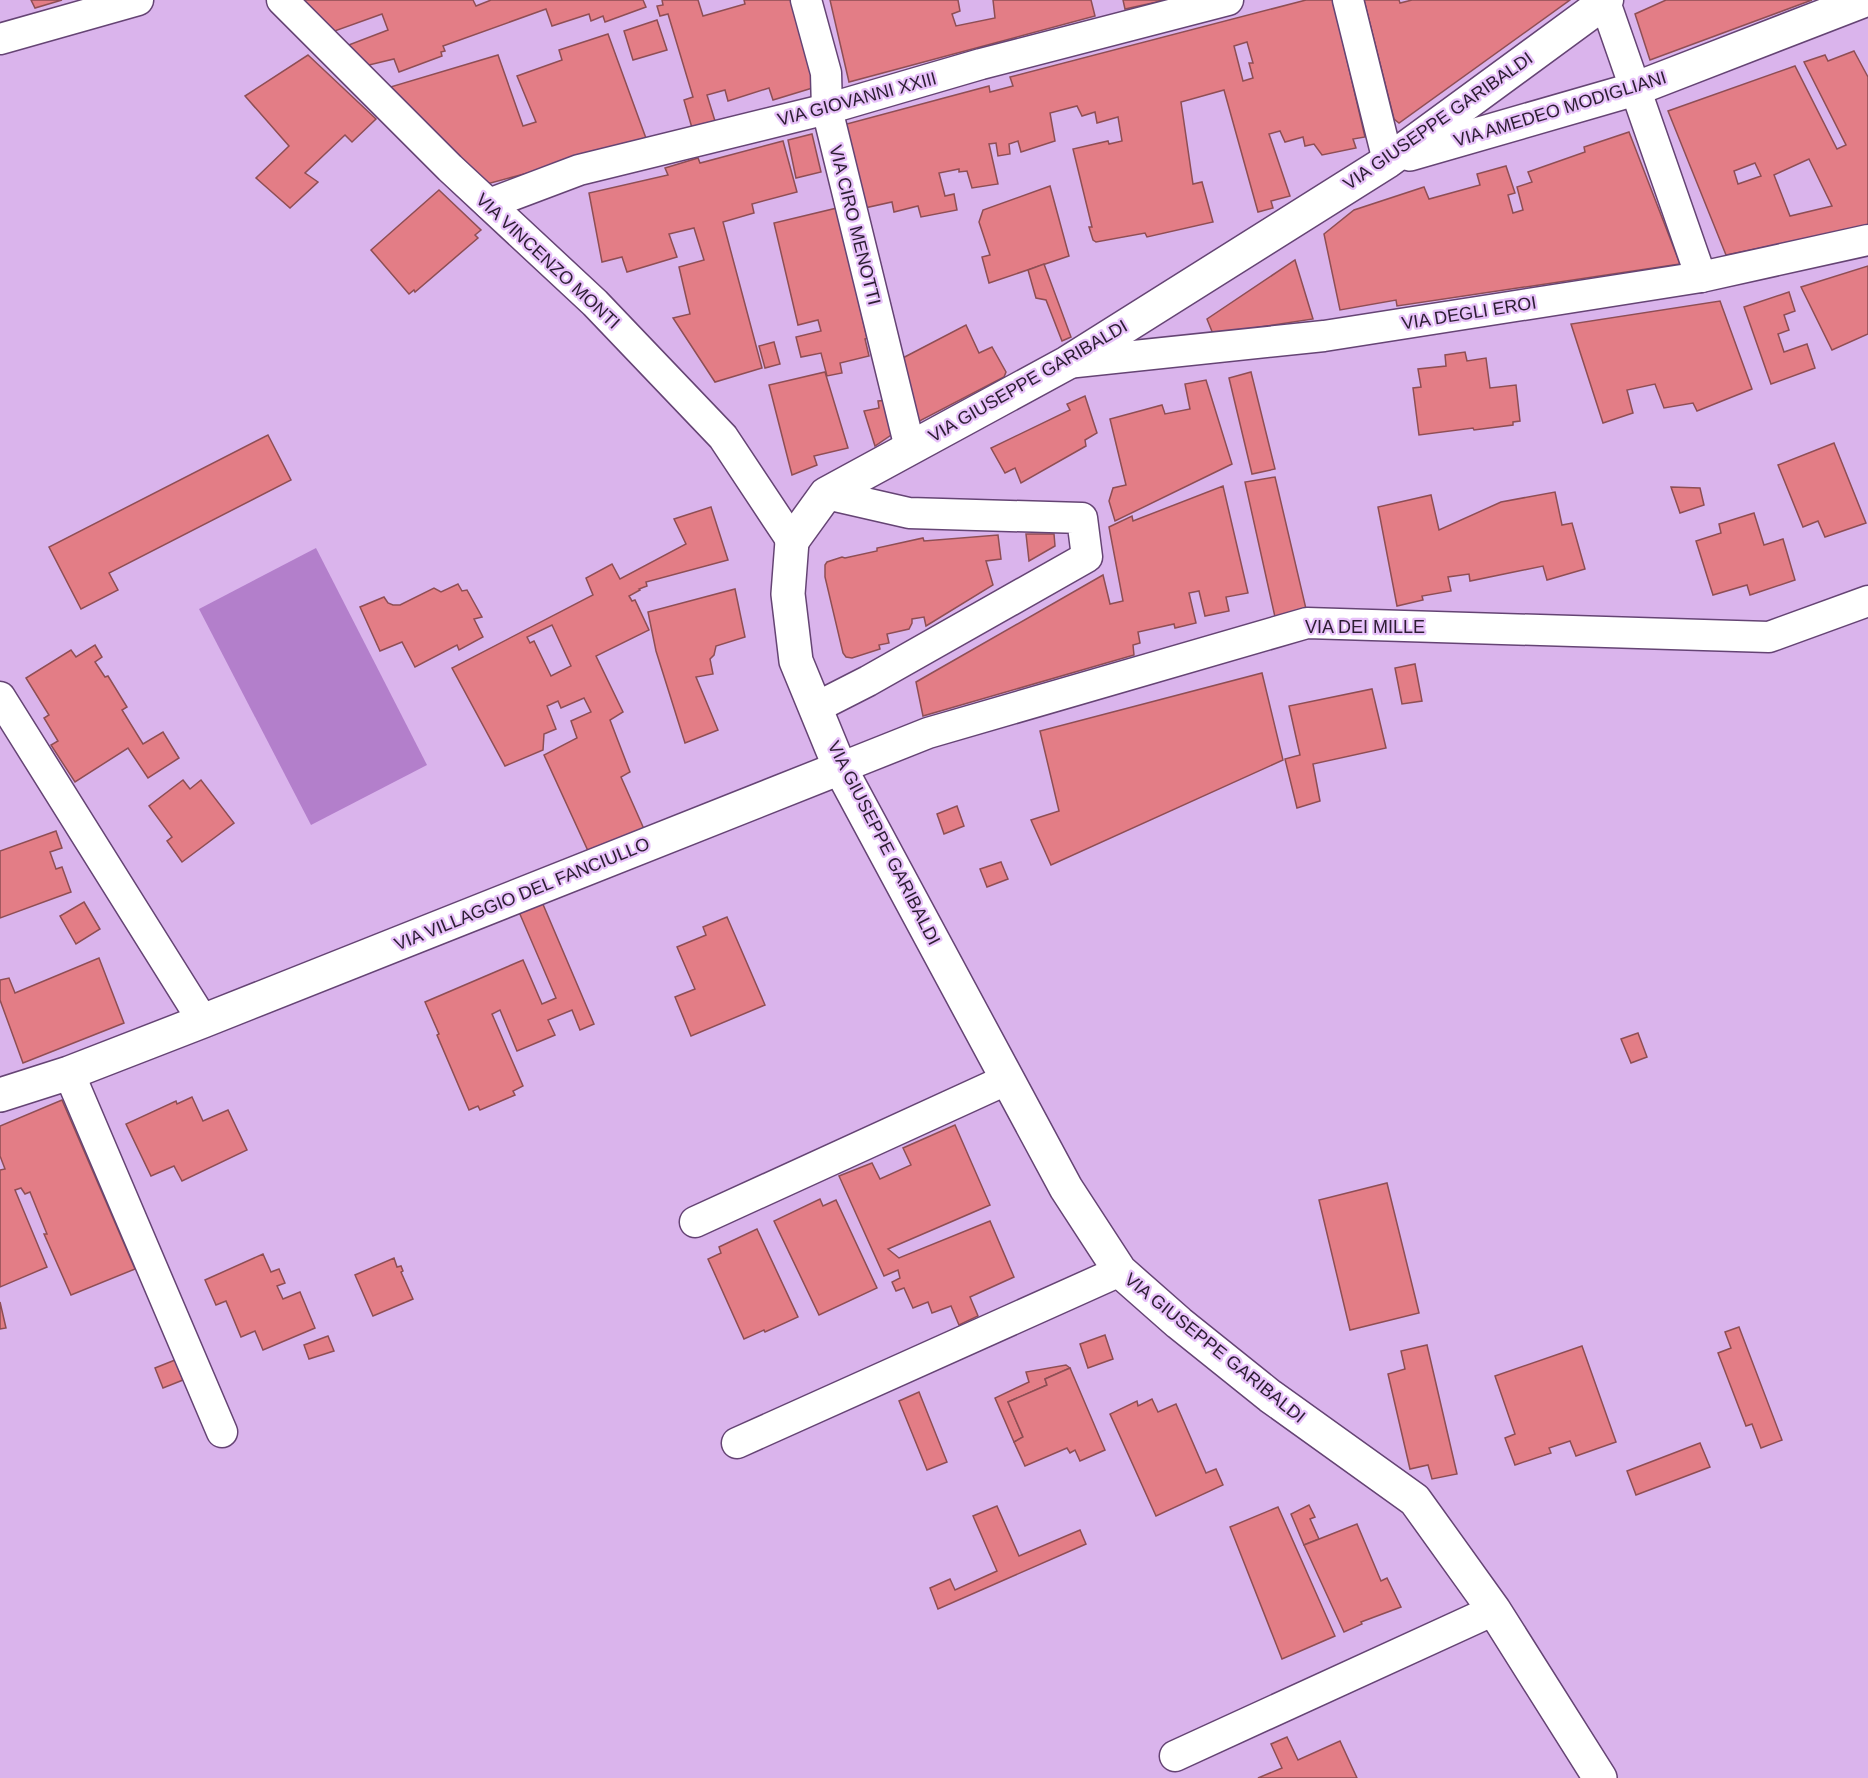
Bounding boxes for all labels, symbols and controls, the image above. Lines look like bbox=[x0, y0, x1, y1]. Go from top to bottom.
street label: VIA GIUSEPPE GARIBALDI bbox=[1340, 48, 1536, 194]
street label: VIA AMEDEO MODIGLIANI bbox=[1451, 67, 1669, 151]
street label: VIA GIOVANNI XXIII bbox=[775, 68, 939, 130]
street label: VIA CIRO MENOTTI bbox=[825, 143, 885, 307]
street label: VIA VINCENZO MONTI bbox=[472, 189, 624, 333]
street label: VIA DEGLI EROI bbox=[1400, 292, 1538, 334]
street label: VIA GIUSEPPE GARIBALDI bbox=[925, 316, 1131, 446]
street label: VIA DEI MILLE bbox=[1305, 617, 1425, 637]
street label: VIA GIUSEPPE GARIBALDI bbox=[824, 738, 944, 948]
street label: VIA VILLAGGIO DEL FANCIULLO bbox=[391, 834, 653, 954]
street label: VIA GIUSEPPE GARIBALDI bbox=[1121, 1269, 1309, 1427]

